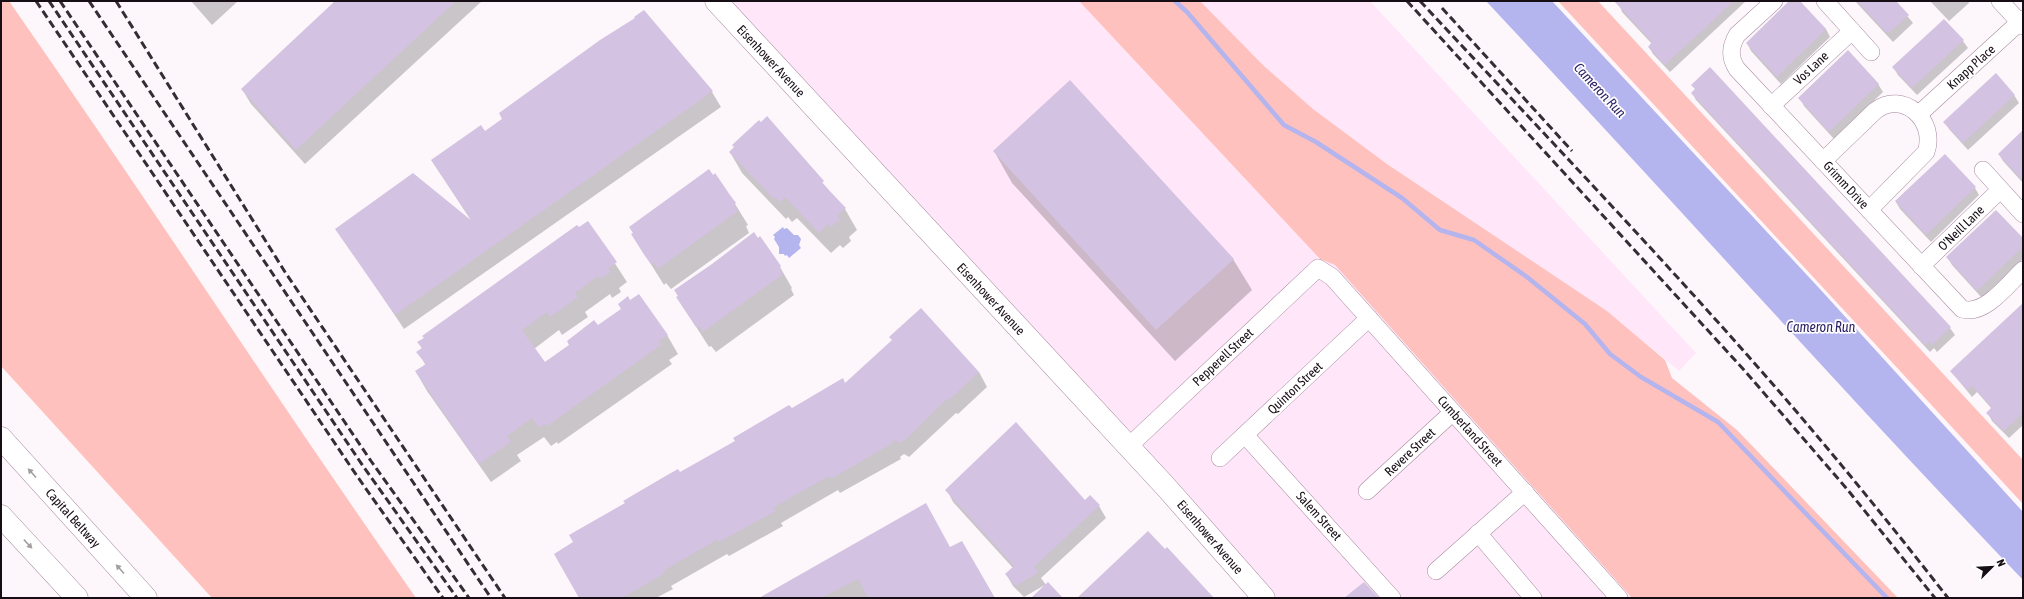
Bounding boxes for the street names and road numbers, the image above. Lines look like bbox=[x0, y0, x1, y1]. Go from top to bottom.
street label: Eisenhower Avenue bbox=[734, 22, 808, 100]
street label: Knapp Place bbox=[1944, 41, 1998, 92]
street label: Vos Lane bbox=[1791, 48, 1831, 88]
street label: Grimm Drive bbox=[1820, 158, 1872, 212]
street label: O'Neill Lane bbox=[1935, 202, 1987, 254]
street label: Eisenhower Avenue bbox=[954, 260, 1028, 338]
street label: Pepperell Street bbox=[1190, 325, 1257, 389]
street label: Quinton Street bbox=[1264, 359, 1326, 417]
street label: Cumberland Street bbox=[1434, 393, 1506, 470]
street label: Revere Street bbox=[1382, 425, 1438, 479]
street label: Capital Beltway bbox=[43, 485, 104, 551]
street label: Salem Street bbox=[1293, 489, 1345, 544]
street label: Eisenhower Avenue bbox=[1174, 497, 1246, 577]

